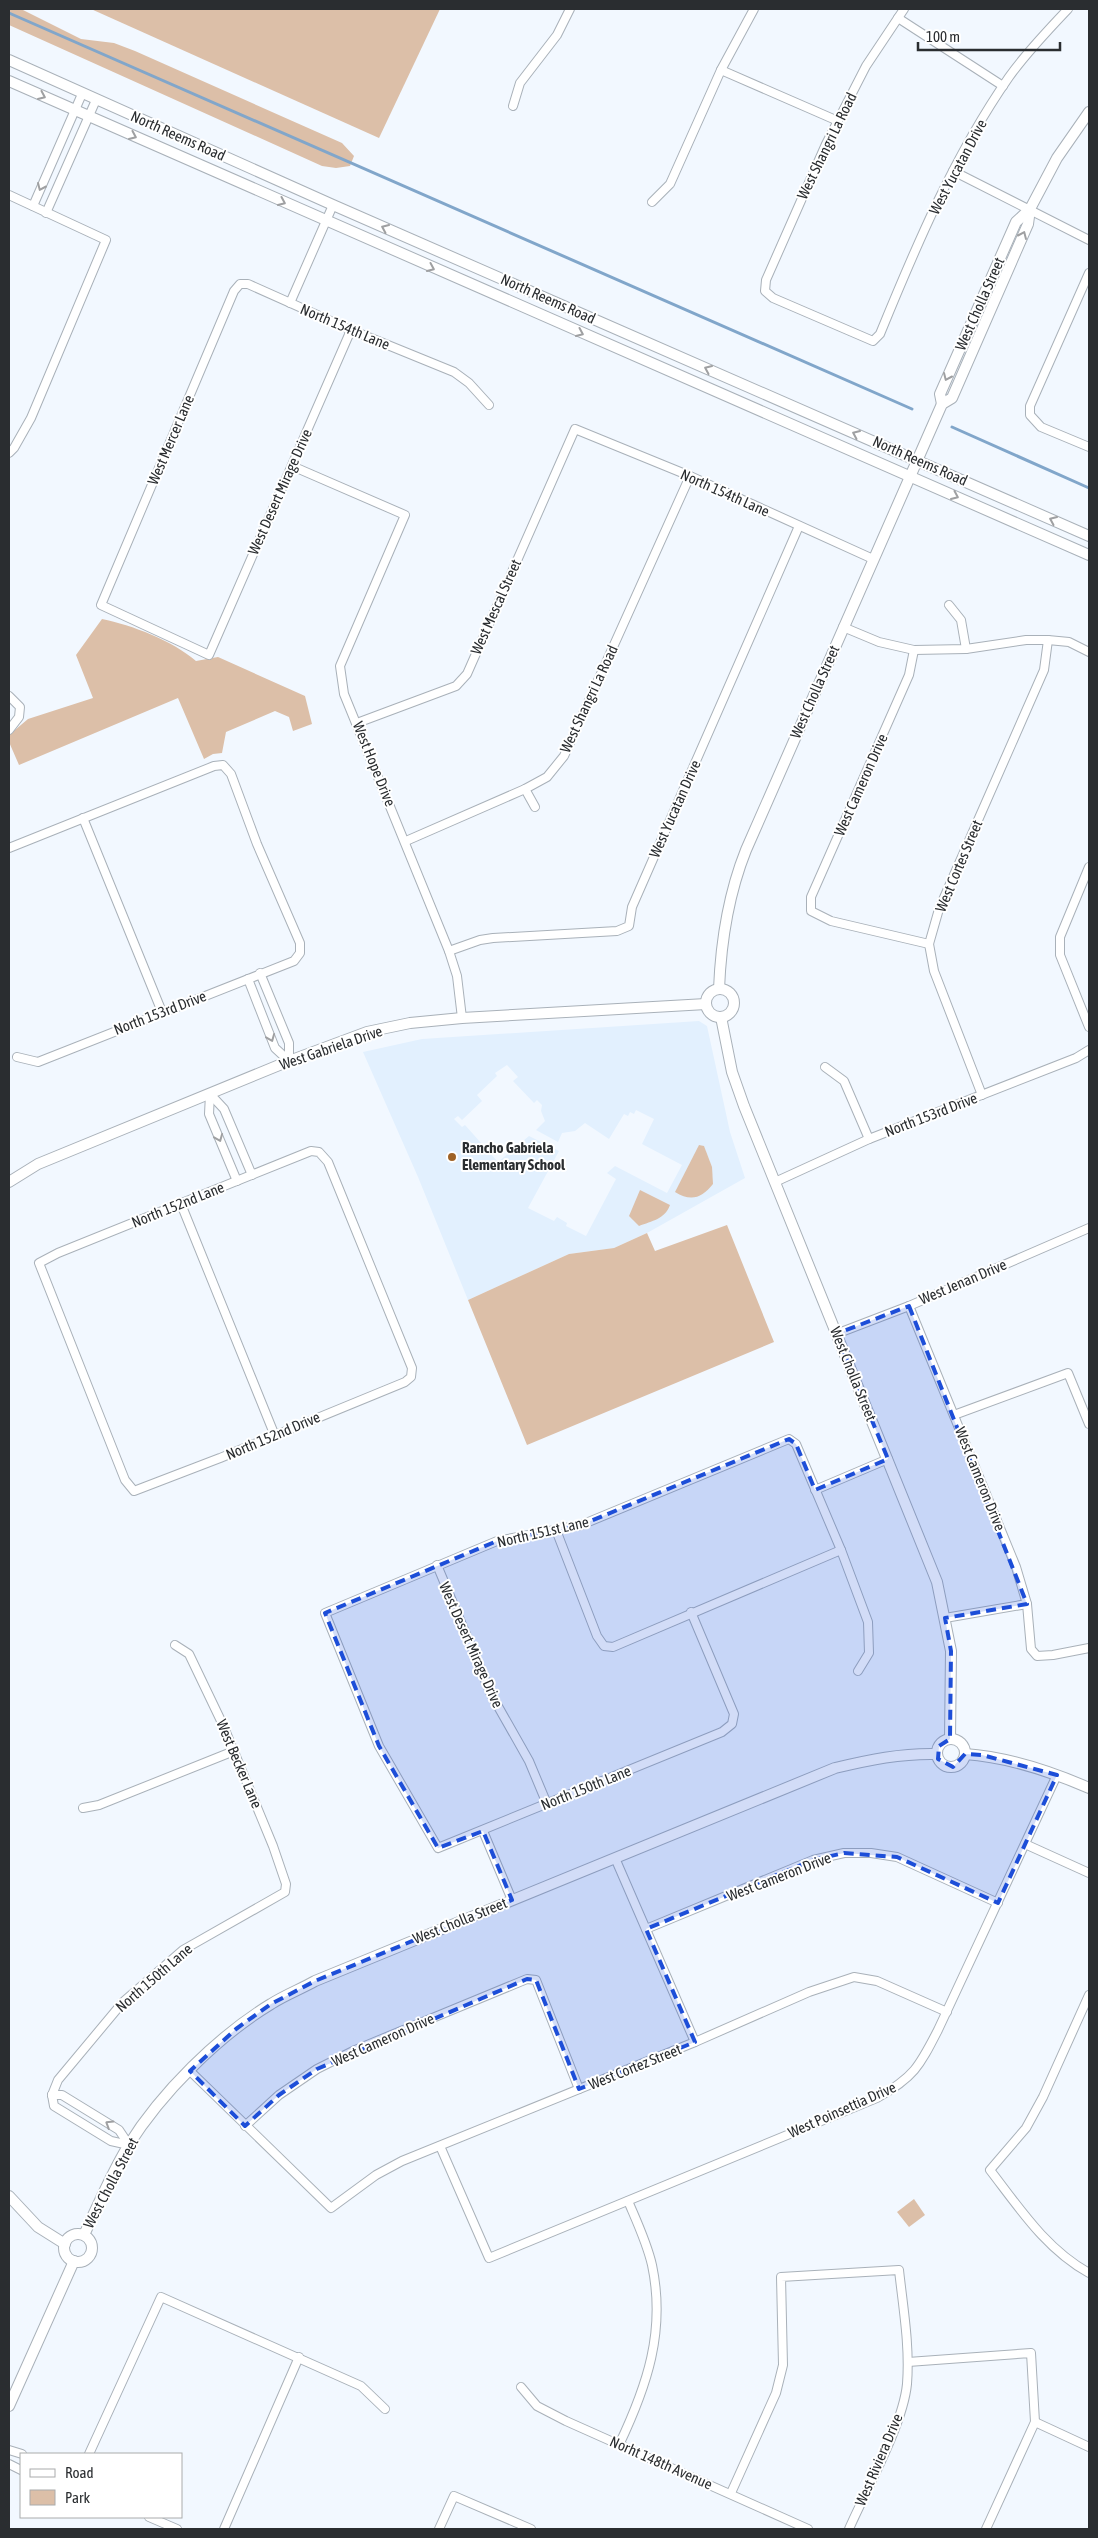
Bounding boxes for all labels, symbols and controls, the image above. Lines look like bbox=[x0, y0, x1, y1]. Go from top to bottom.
scale bar bbox=[918, 20, 1060, 52]
text: 100 m bbox=[926, 28, 960, 45]
one-way arrow bbox=[37, 89, 46, 100]
street label: West Shangri La Road bbox=[793, 90, 860, 202]
street label: North Reems Road bbox=[128, 107, 228, 164]
street label: West Yucatan Drive bbox=[925, 116, 990, 217]
one-way arrow bbox=[128, 130, 137, 141]
one-way arrow bbox=[37, 182, 48, 191]
one-way arrow bbox=[277, 196, 286, 207]
one-way arrow bbox=[381, 224, 390, 235]
one-way arrow bbox=[1017, 231, 1028, 240]
street label: West Cholla Street bbox=[951, 255, 1008, 353]
one-way arrow bbox=[426, 261, 435, 272]
street label: North Reems Road bbox=[498, 270, 598, 327]
street label: North 154th Lane bbox=[298, 300, 393, 353]
one-way arrow bbox=[575, 327, 583, 337]
one-way arrow bbox=[704, 364, 712, 374]
one-way arrow bbox=[943, 372, 954, 381]
street label: West Mercer Lane bbox=[144, 392, 197, 487]
street label: West Desert Mirage Drive bbox=[244, 426, 315, 557]
one-way arrow bbox=[853, 429, 861, 439]
street label: North Reems Road bbox=[870, 432, 970, 489]
street label: North 154th Lane bbox=[678, 465, 772, 520]
one-way arrow bbox=[950, 489, 959, 500]
one-way arrow bbox=[1049, 516, 1058, 527]
street label: West Mescal Street bbox=[467, 557, 524, 657]
street label: West Shangri La Road bbox=[556, 642, 621, 755]
street label: West Cholla Street bbox=[786, 643, 843, 741]
street label: West Hope Drive bbox=[350, 719, 399, 809]
street label: West Cameron Drive bbox=[830, 731, 891, 839]
street label: West Yucatan Drive bbox=[645, 757, 704, 860]
street label: West Cortes Street bbox=[932, 817, 986, 914]
street label: North 153rd Drive bbox=[111, 987, 209, 1038]
street label: West Gabriela Drive bbox=[277, 1022, 385, 1073]
one-way arrow bbox=[265, 1033, 275, 1041]
street label: North 153rd Drive bbox=[882, 1089, 980, 1140]
one-way arrow bbox=[214, 1134, 224, 1142]
place label: Rancho Gabriela Elementary School bbox=[462, 1139, 566, 1173]
marker: Rancho Gabriela Elementary School bbox=[446, 1151, 458, 1163]
street label: North 152nd Lane bbox=[129, 1178, 227, 1231]
street label: West Jenan Drive bbox=[917, 1255, 1009, 1308]
street label: West Cholla Street bbox=[827, 1324, 880, 1423]
street label: North 152nd Drive bbox=[223, 1408, 323, 1463]
street label: West Cameron Drive bbox=[952, 1425, 1009, 1533]
street label: North 151st Lane bbox=[495, 1513, 591, 1550]
street label: West Desert Mirage Drive bbox=[436, 1579, 507, 1710]
street label: West Becker Lane bbox=[213, 1717, 266, 1811]
street label: North 150th Lane bbox=[538, 1762, 633, 1813]
street label: West Cameron Drive bbox=[724, 1849, 833, 1904]
street label: West Cholla Street bbox=[410, 1894, 509, 1947]
street label: North 150th Lane bbox=[112, 1940, 195, 2015]
street label: West Cameron Drive bbox=[329, 2009, 437, 2070]
street label: West Cortez Street bbox=[586, 2040, 684, 2093]
street label: West Poinsettia Drive bbox=[785, 2078, 899, 2141]
one-way arrow bbox=[105, 2120, 114, 2130]
street label: West Cholla Street bbox=[80, 2135, 142, 2231]
street label: West Riviera Drive bbox=[851, 2411, 906, 2508]
street label: Norht 148th Avenue bbox=[607, 2432, 715, 2493]
legend bbox=[20, 2453, 182, 2518]
text: Road bbox=[65, 2464, 94, 2481]
text: Park bbox=[65, 2489, 90, 2506]

